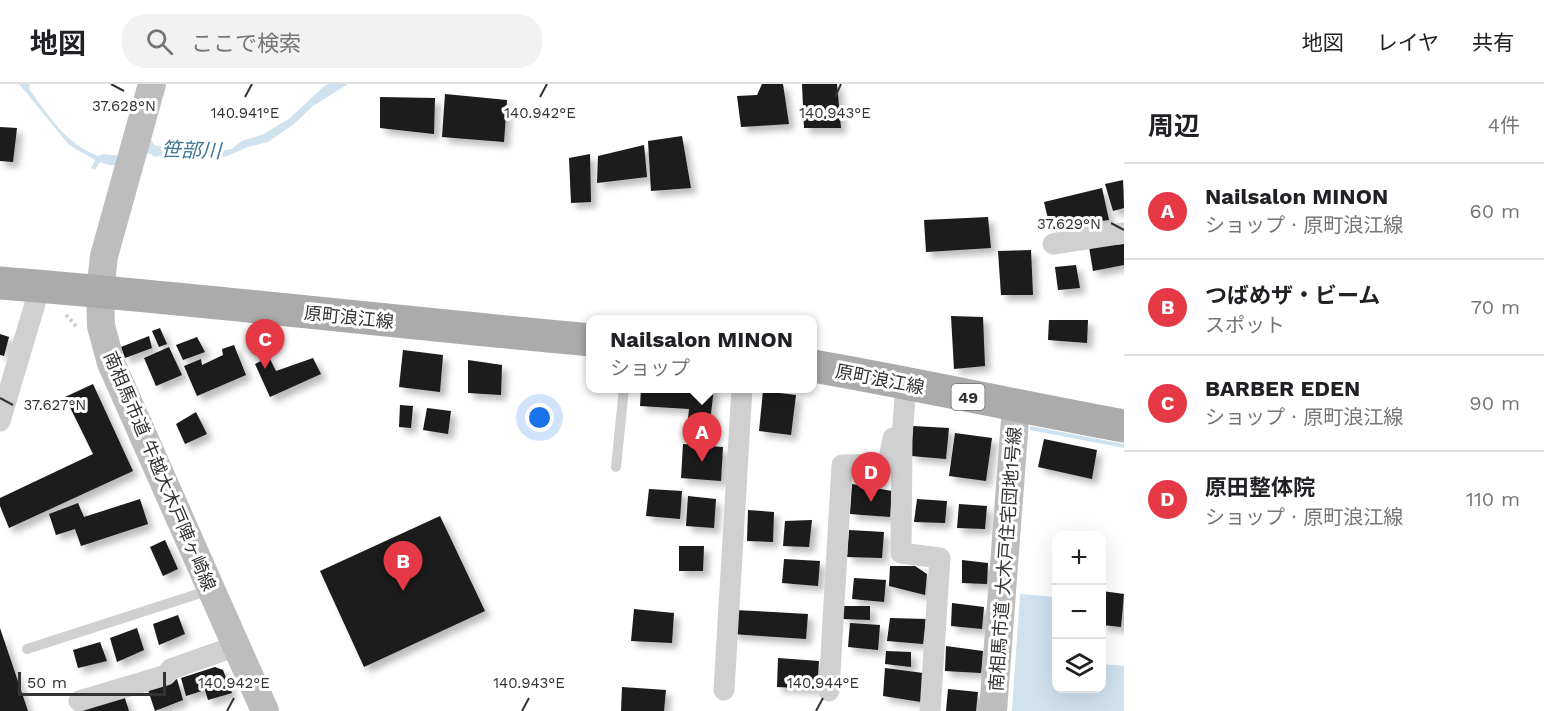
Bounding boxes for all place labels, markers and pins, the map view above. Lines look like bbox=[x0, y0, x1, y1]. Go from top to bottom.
pin: C bbox=[246, 320, 284, 369]
pin: A bbox=[682, 412, 722, 462]
pin: D bbox=[852, 452, 890, 502]
pin: B bbox=[384, 542, 422, 591]

